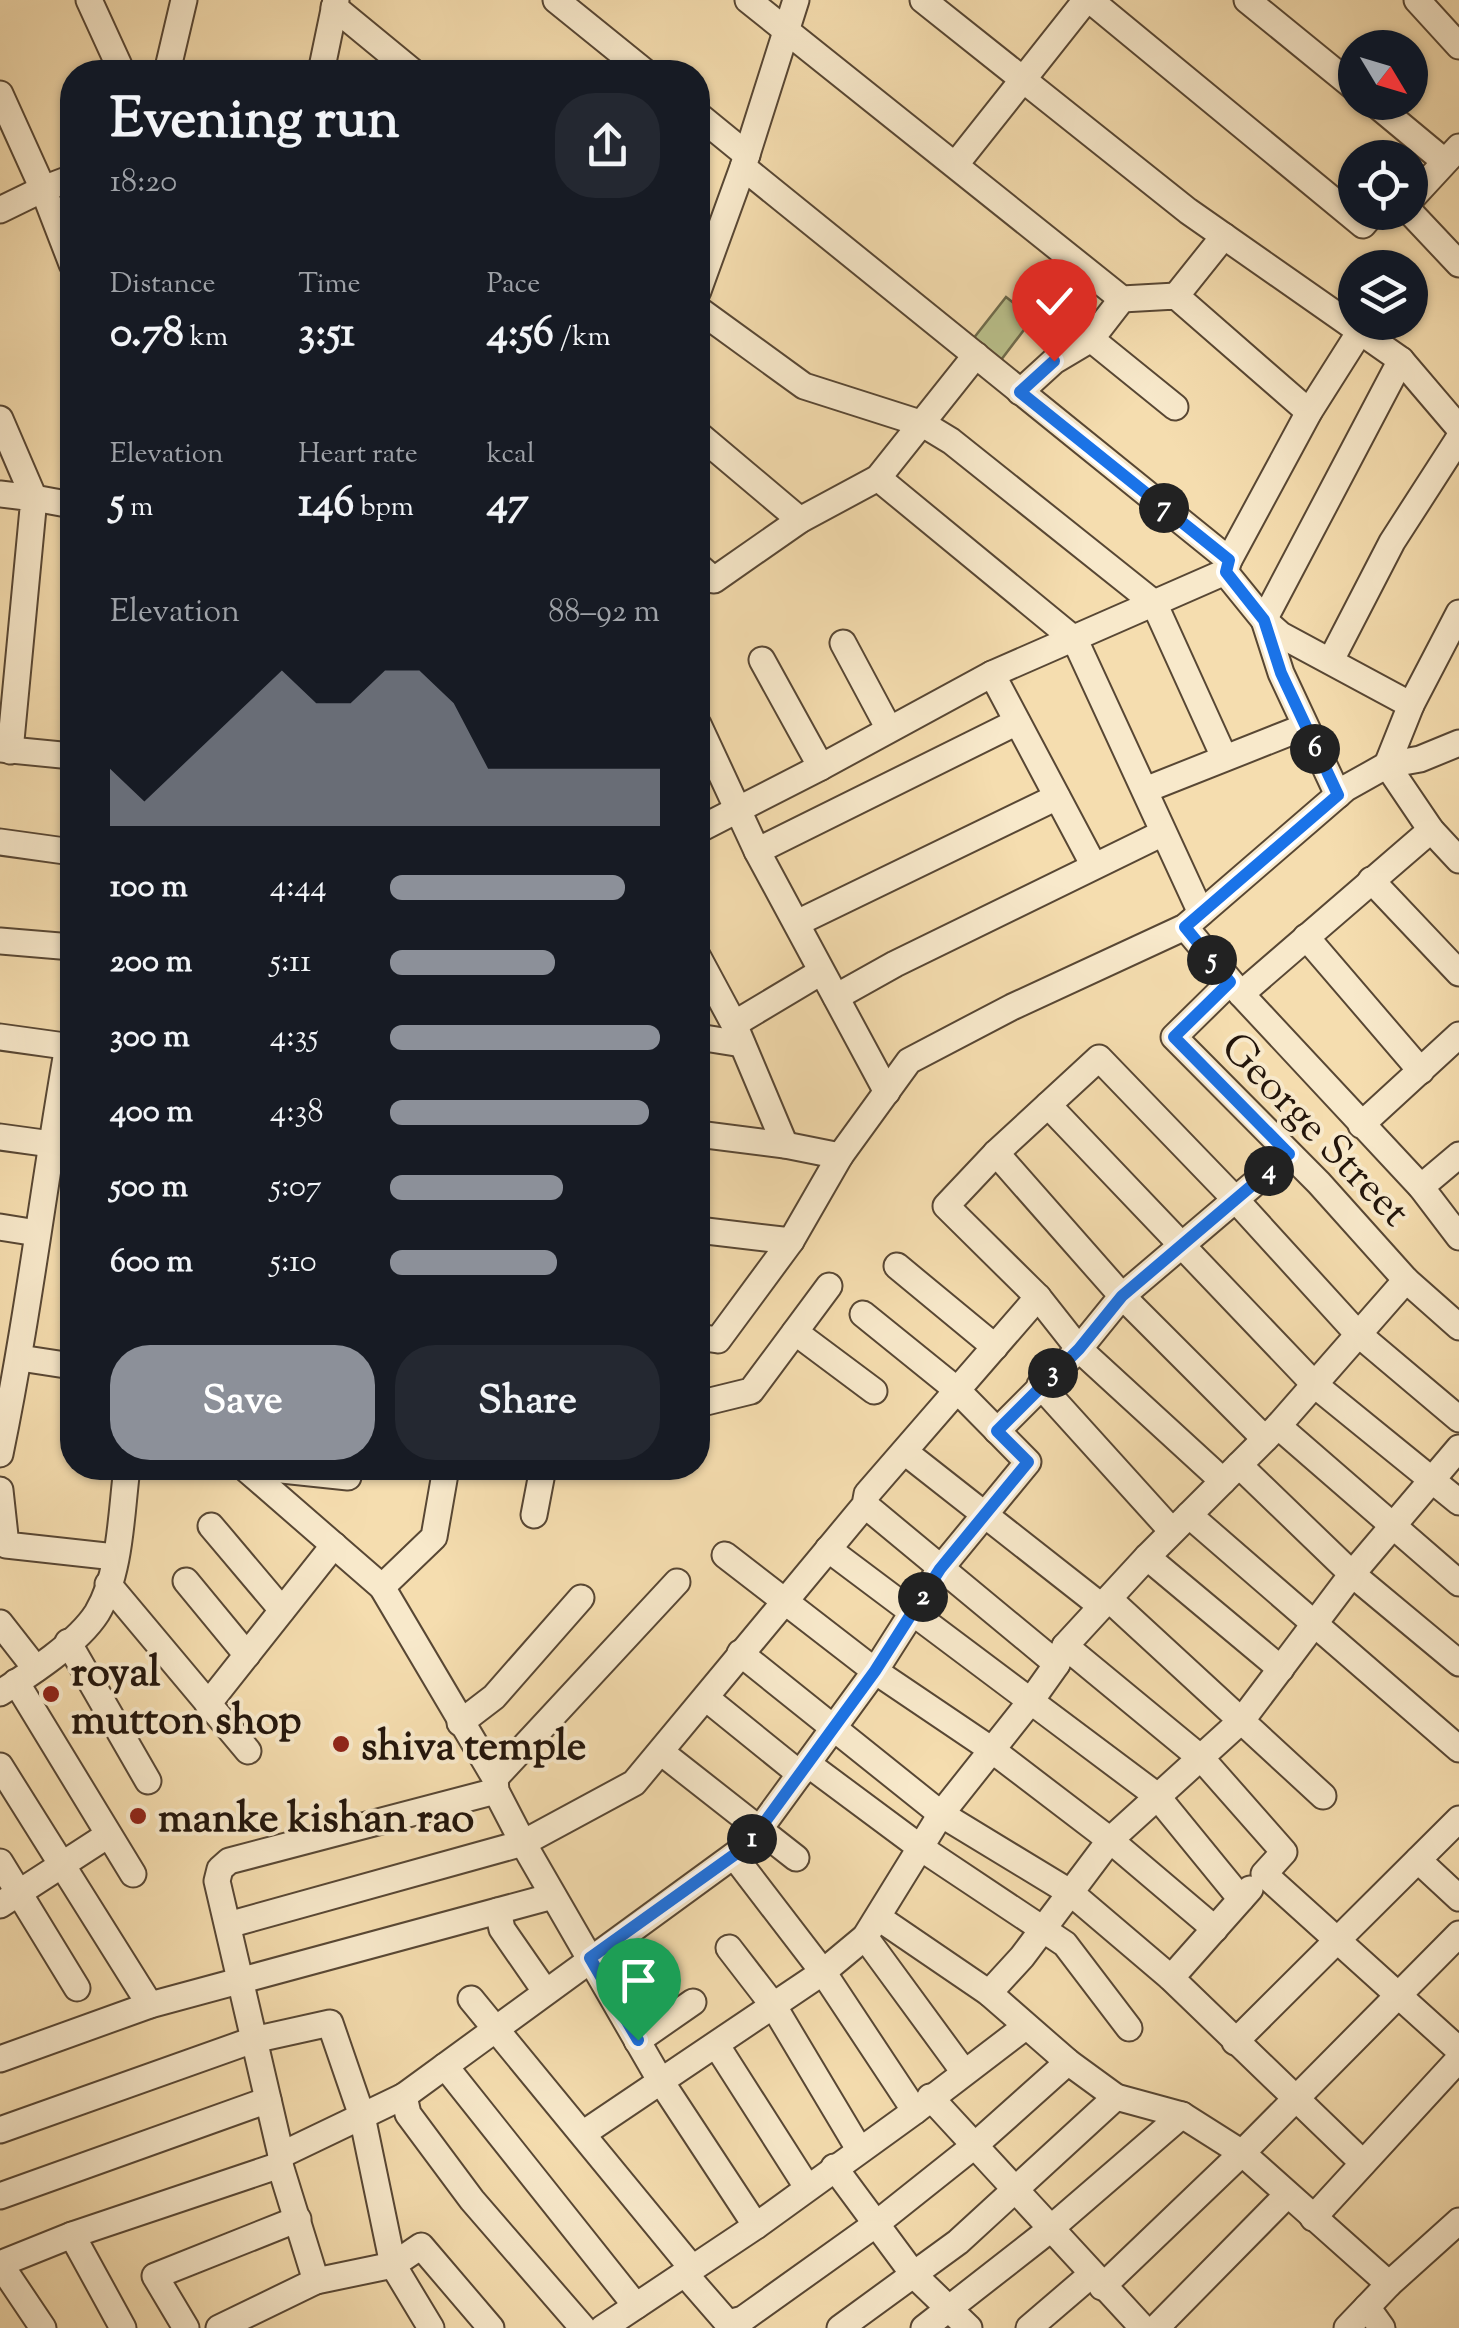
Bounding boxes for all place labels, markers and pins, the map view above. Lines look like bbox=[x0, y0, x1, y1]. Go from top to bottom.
pin bbox=[1012, 259, 1097, 362]
pin: 7 bbox=[1139, 483, 1189, 533]
pin: 6 bbox=[1290, 724, 1340, 774]
pin: 5 bbox=[1187, 935, 1237, 985]
pin: 4 bbox=[1244, 1146, 1294, 1196]
pin: 3 bbox=[1028, 1348, 1078, 1398]
pin: 2 bbox=[898, 1572, 948, 1622]
place label: royal mutton shop bbox=[71, 1645, 302, 1753]
marker: royal mutton shop bbox=[40, 1683, 62, 1705]
place label: shiva temple bbox=[361, 1719, 586, 1779]
marker: shiva temple bbox=[330, 1733, 352, 1755]
place label: manke kishan rao bbox=[158, 1791, 474, 1851]
marker: manke kishan rao bbox=[127, 1805, 149, 1827]
pin: 1 bbox=[727, 1814, 777, 1864]
pin bbox=[596, 1938, 681, 2041]

